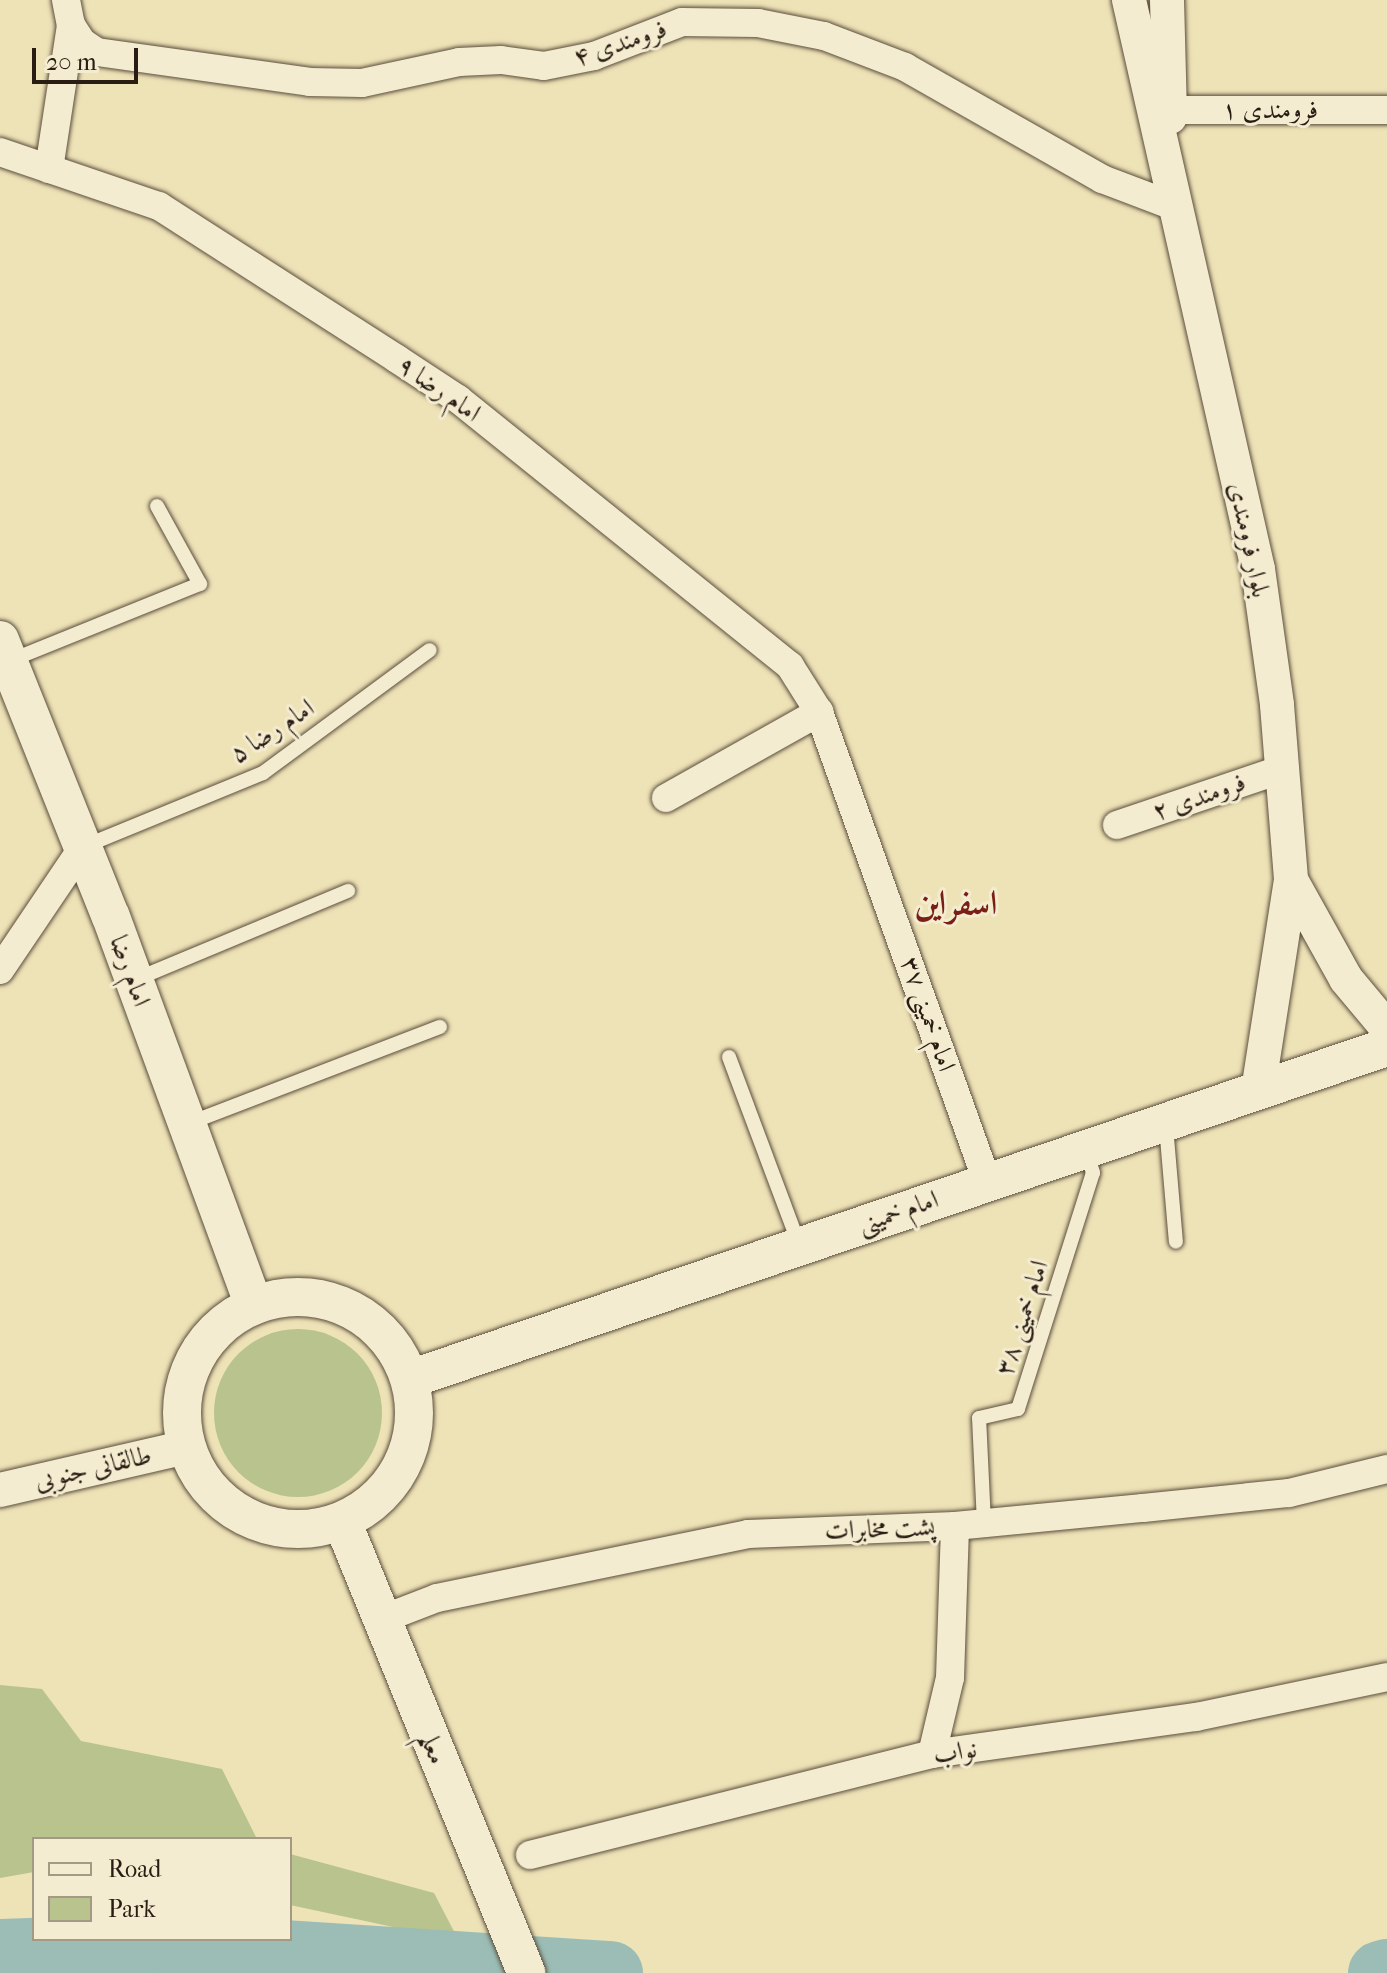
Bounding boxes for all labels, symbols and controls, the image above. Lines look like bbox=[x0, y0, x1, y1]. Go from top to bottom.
street label: فرومندی ۴ bbox=[569, 13, 671, 73]
scale bar bbox=[36, 32, 142, 82]
text: 20 m bbox=[46, 48, 97, 76]
street label: فرومندی ۱ bbox=[1222, 94, 1318, 126]
street label: امام رضا ۹ bbox=[391, 349, 487, 429]
street label: بلوار فرومندی bbox=[1222, 480, 1276, 600]
street label: امام رضا ۵ bbox=[224, 692, 320, 770]
street label: فرومندی ۲ bbox=[1148, 767, 1250, 827]
district label: اسفراین bbox=[915, 884, 997, 924]
street label: امام رضا bbox=[103, 931, 157, 1011]
street label: امام خمینی ۳۷ bbox=[894, 953, 962, 1075]
street label: امام خمینی bbox=[854, 1184, 942, 1240]
street label: امام خمینی ۳۸ bbox=[989, 1256, 1055, 1380]
street label: طالقانی جنوبی bbox=[31, 1439, 155, 1497]
street label: پشت مخابرات bbox=[824, 1511, 936, 1547]
street label: معلم bbox=[413, 1727, 453, 1769]
street label: نواب bbox=[931, 1733, 979, 1771]
legend bbox=[32, 1837, 292, 1941]
text: Road bbox=[108, 1855, 161, 1883]
text: Park bbox=[108, 1895, 156, 1923]

